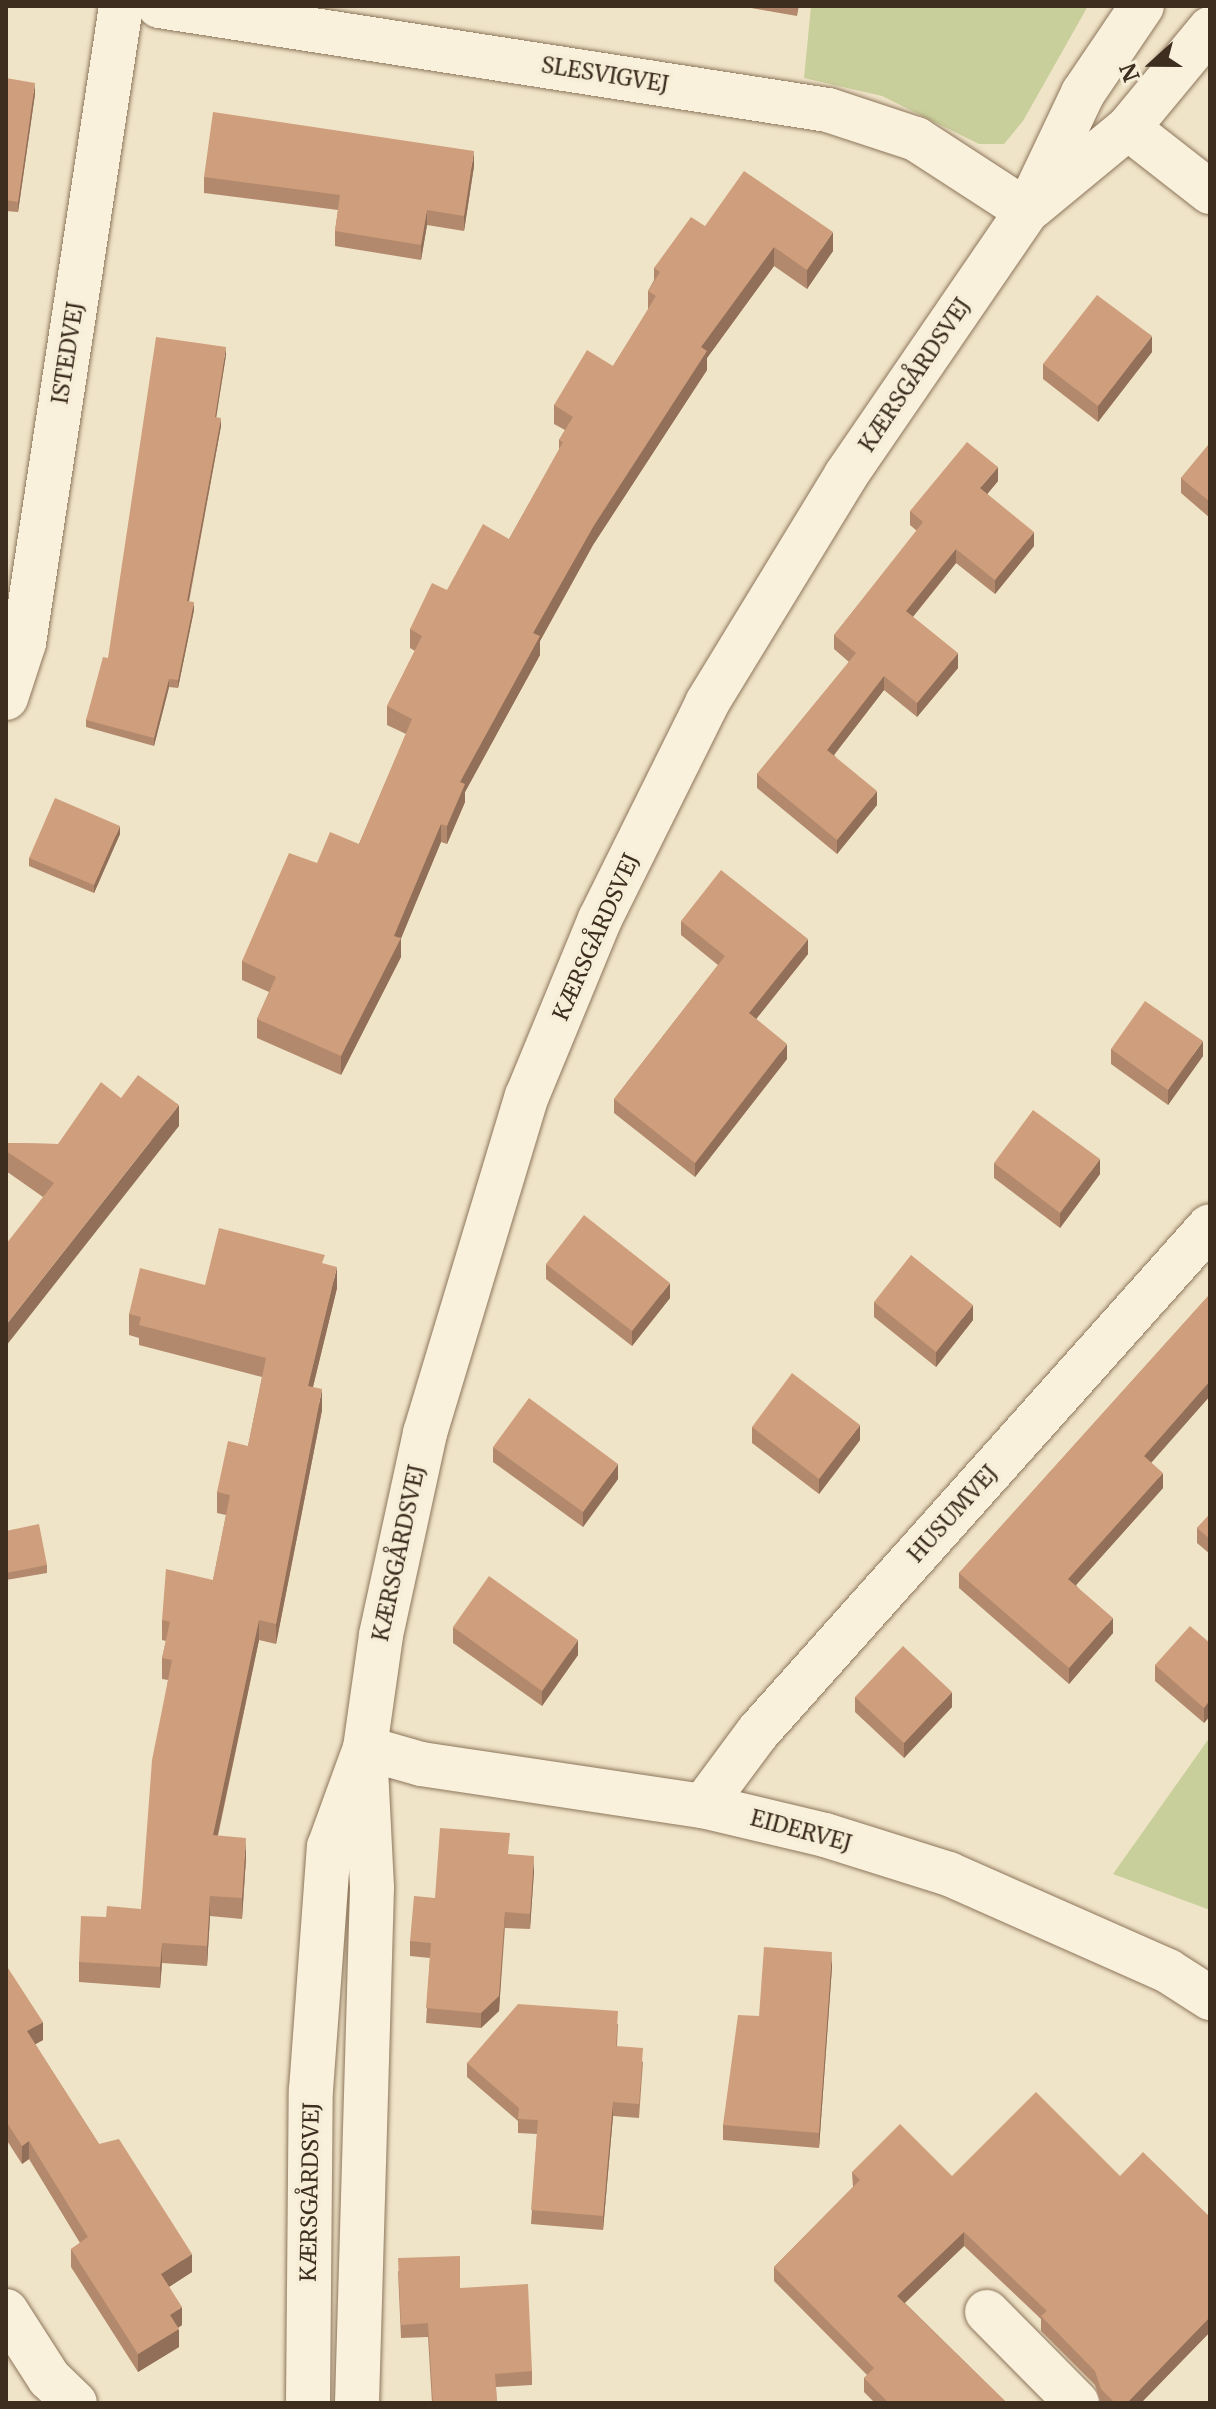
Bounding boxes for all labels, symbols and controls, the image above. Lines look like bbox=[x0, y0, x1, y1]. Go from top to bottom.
north arrow bbox=[1112, 24, 1192, 104]
street label: SLESVIGVEJ bbox=[539, 52, 671, 98]
text: N bbox=[1113, 59, 1146, 86]
street label: KÆRSGÅRDSVEJ bbox=[854, 293, 976, 457]
street label: ISTEDVEJ bbox=[47, 300, 89, 406]
street label: KÆRSGÅRDSVEJ bbox=[547, 849, 645, 1025]
street label: HUSUMVEJ bbox=[903, 1460, 1003, 1568]
street label: KÆRSGÅRDSVEJ bbox=[367, 1462, 431, 1644]
street label: EIDERVEJ bbox=[747, 1805, 855, 1857]
street label: KÆRSGÅRDSVEJ bbox=[295, 2102, 325, 2282]

